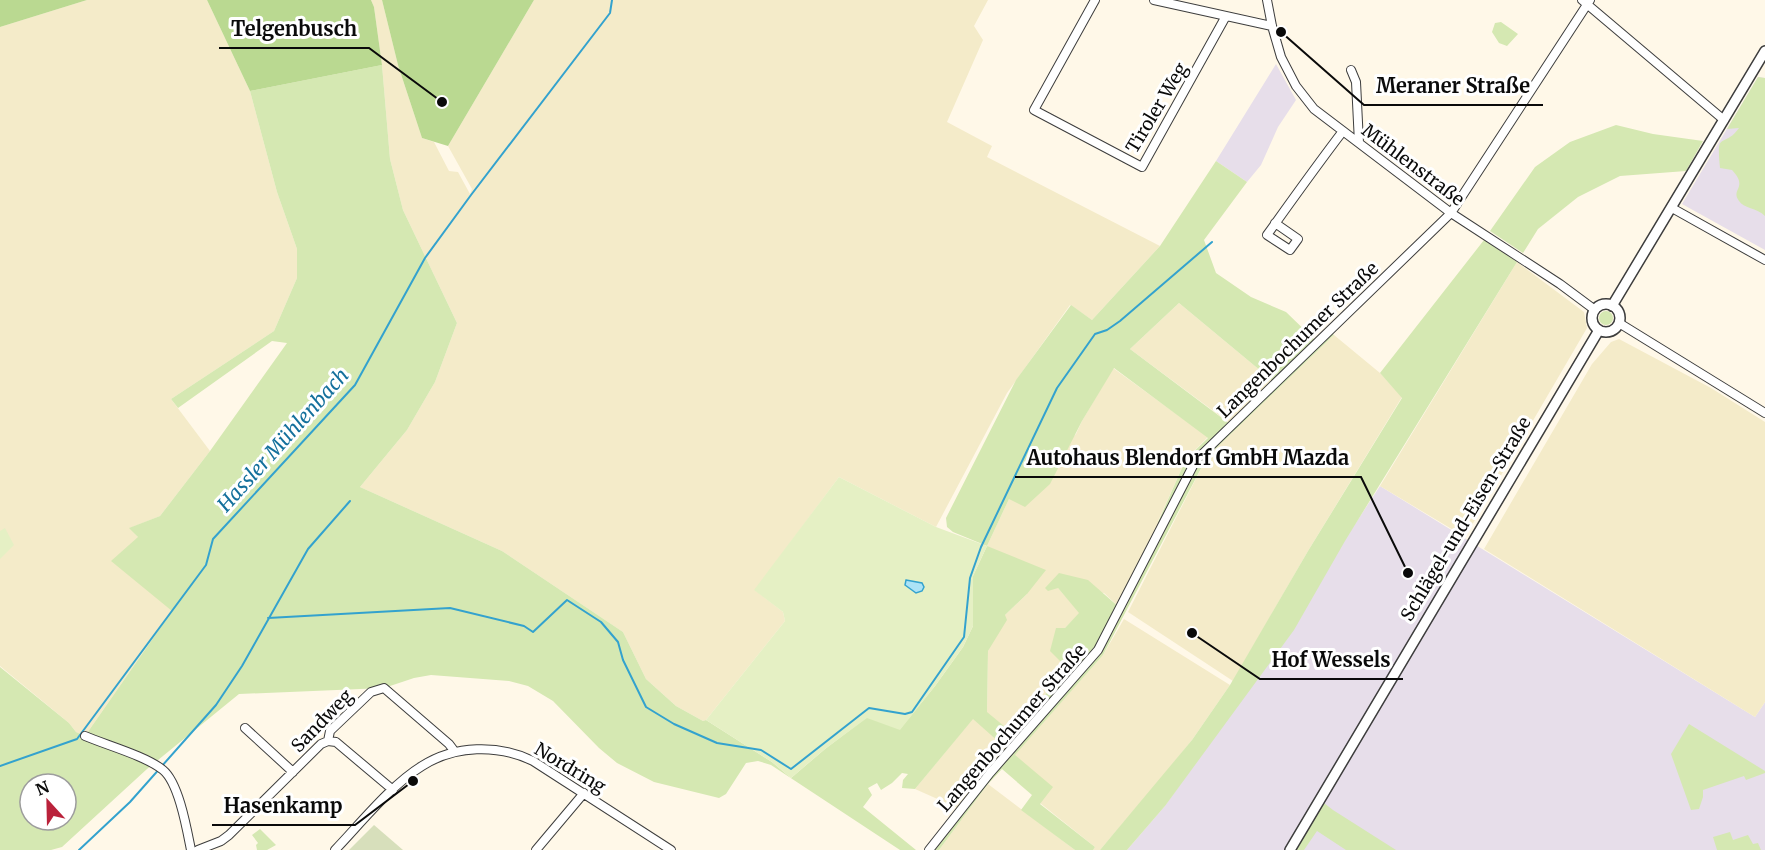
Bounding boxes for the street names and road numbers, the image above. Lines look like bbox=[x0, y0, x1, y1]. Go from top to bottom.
street label: Tiroler Weg bbox=[1121, 58, 1193, 157]
street label: Mühlenstraße bbox=[1358, 119, 1469, 211]
street label: Langenbochumer Straße bbox=[1212, 257, 1383, 423]
street label: Schlägel-und-Eisen-Straße bbox=[1395, 412, 1536, 625]
street label: Langenbochumer Straße bbox=[932, 639, 1091, 816]
street label: Sandweg bbox=[286, 684, 357, 757]
street label: Nordring bbox=[530, 737, 610, 798]

